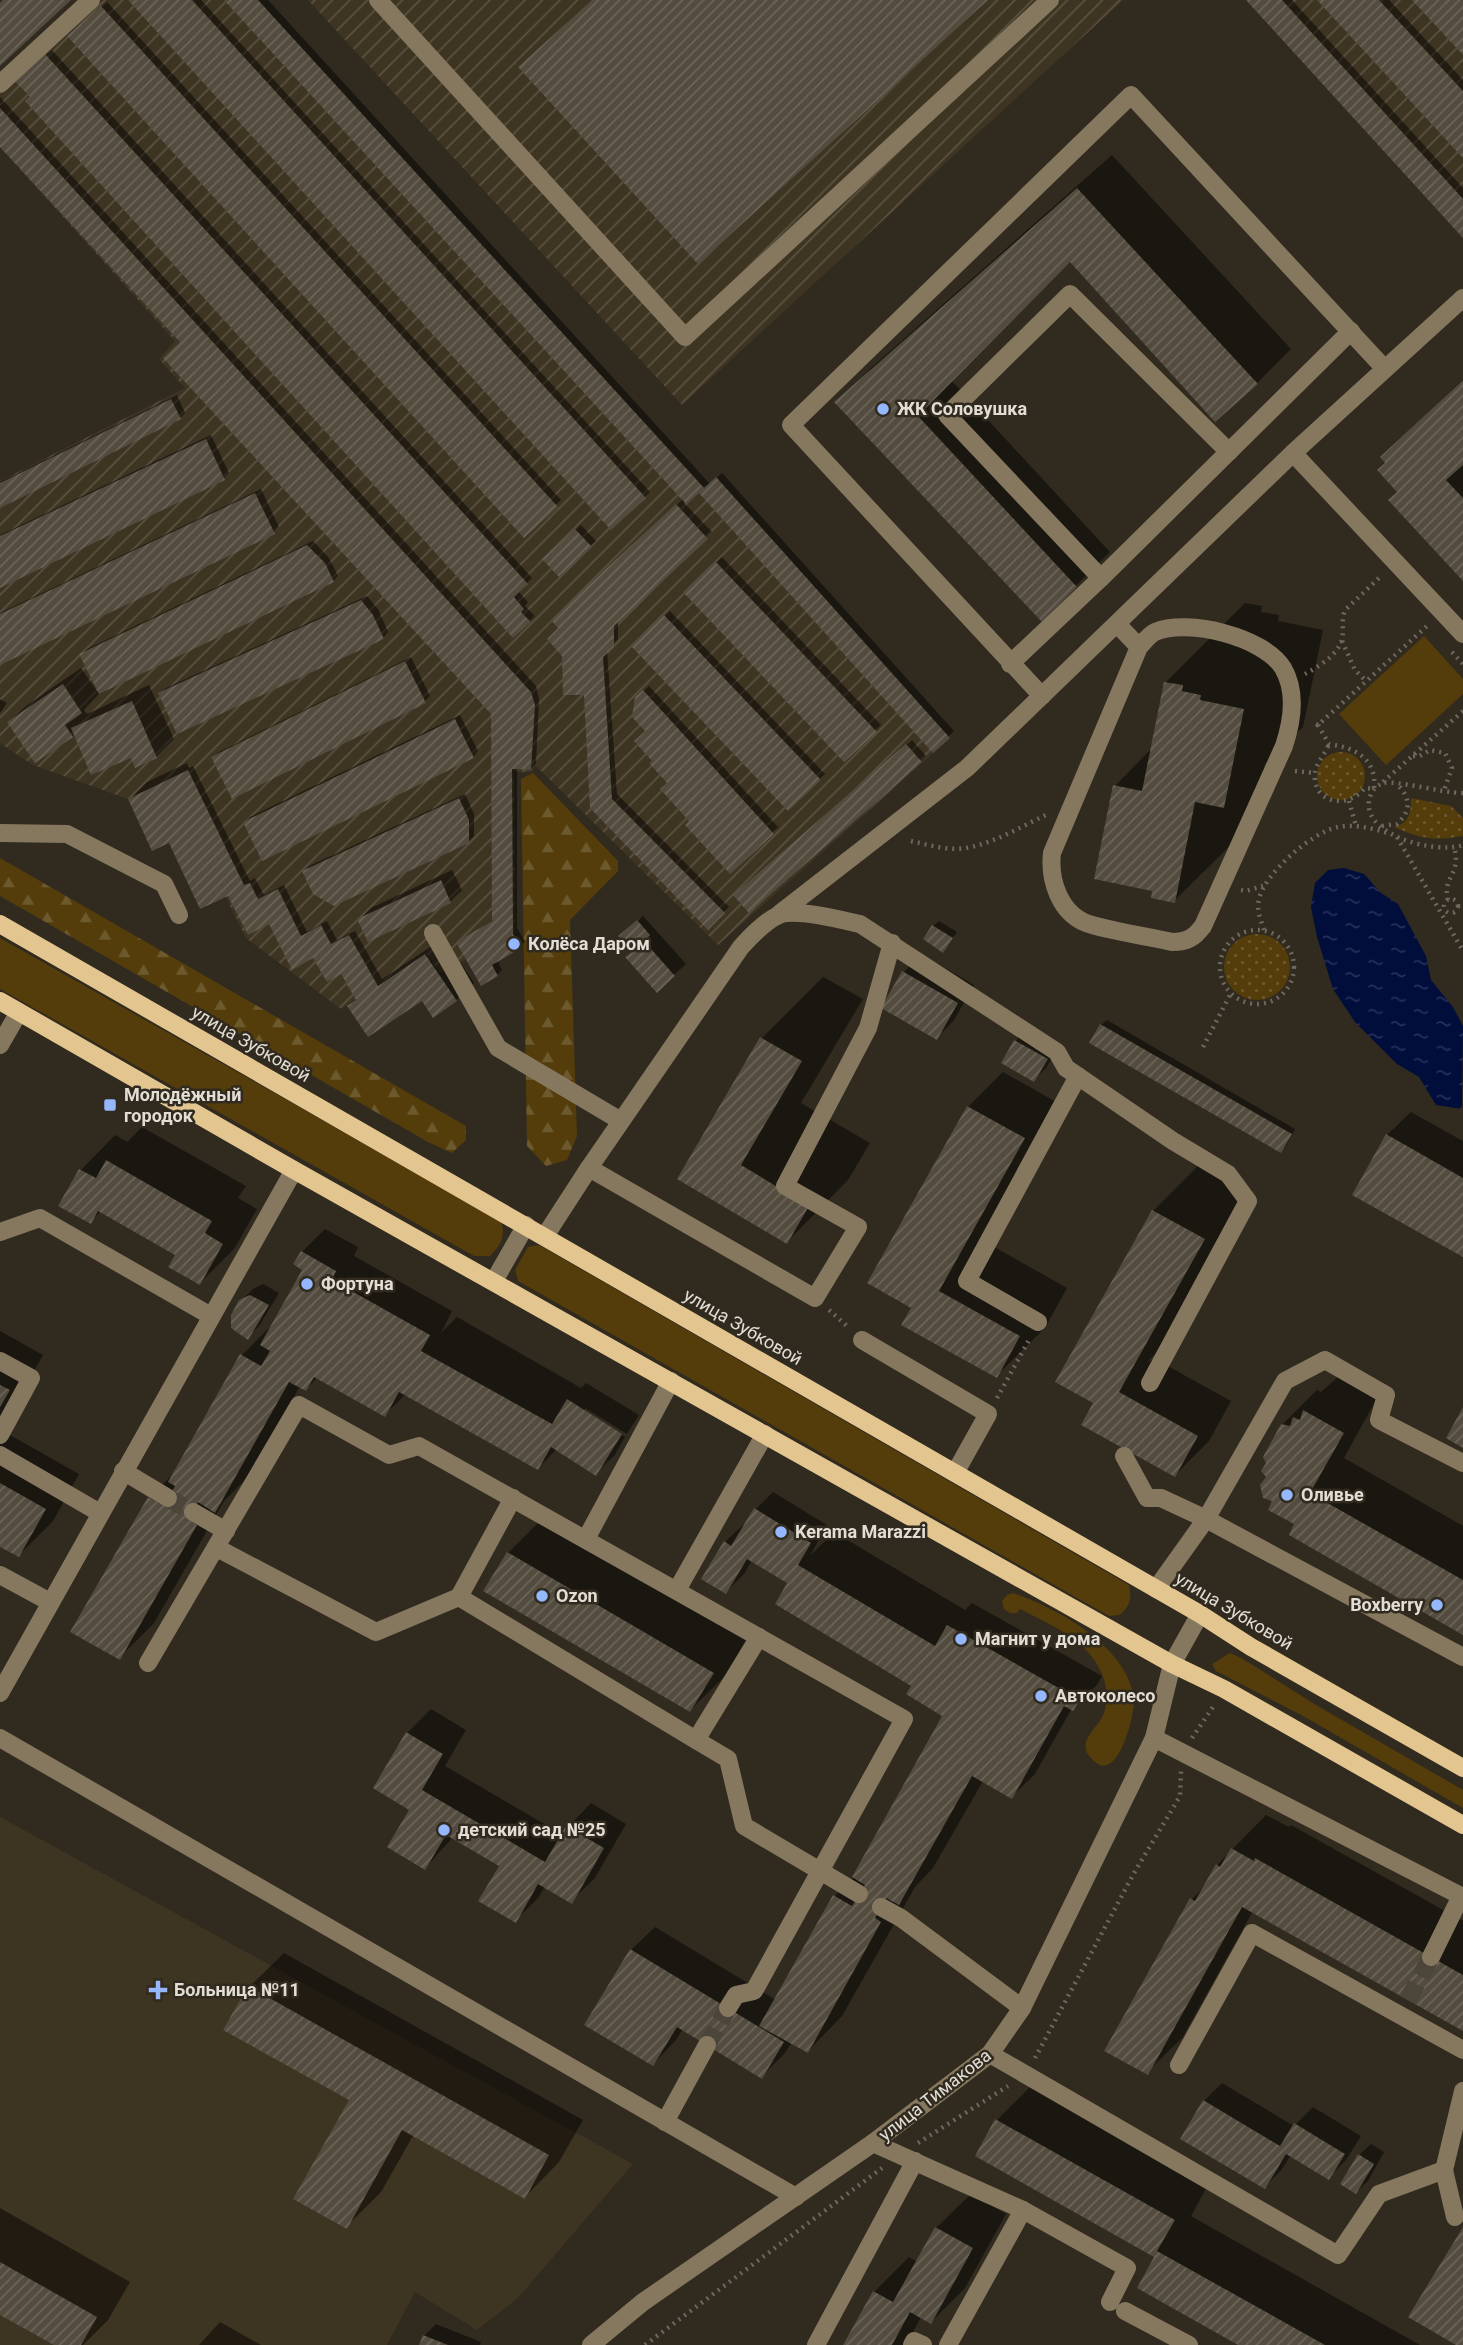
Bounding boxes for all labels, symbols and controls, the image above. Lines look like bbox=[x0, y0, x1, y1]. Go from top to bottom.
place label: ЖК Соловушка bbox=[897, 398, 1027, 419]
marker: ЖК Соловушка bbox=[875, 401, 891, 417]
place label: Колёса Даром bbox=[528, 933, 650, 954]
marker: Колёса Даром bbox=[506, 936, 522, 952]
street label: улица Зубковой bbox=[188, 1001, 314, 1086]
place label: Молодёжный городок bbox=[124, 1084, 241, 1126]
marker: Молодёжный городок bbox=[102, 1097, 118, 1113]
place label: Фортуна bbox=[321, 1273, 394, 1294]
marker: Фортуна bbox=[299, 1276, 315, 1292]
street label: улица Зубковой bbox=[680, 1284, 806, 1369]
place label: Оливье bbox=[1301, 1484, 1364, 1505]
marker: Оливье bbox=[1279, 1487, 1295, 1503]
place label: Kerama Marazzi bbox=[795, 1521, 926, 1542]
marker: Kerama Marazzi bbox=[773, 1524, 789, 1540]
street label: улица Зубковой bbox=[1172, 1567, 1297, 1654]
place label: Ozon bbox=[556, 1585, 598, 1606]
marker: Ozon bbox=[534, 1588, 550, 1604]
place label: Boxberry bbox=[1350, 1594, 1424, 1615]
marker: Boxberry bbox=[1429, 1597, 1445, 1613]
place label: Магнит у дома bbox=[975, 1628, 1101, 1649]
marker: Магнит у дома bbox=[953, 1631, 969, 1647]
place label: Автоколесо bbox=[1055, 1685, 1155, 1706]
marker: Автоколесо bbox=[1033, 1688, 1049, 1704]
place label: детский сад №25 bbox=[458, 1819, 606, 1840]
marker: детский сад №25 bbox=[436, 1822, 452, 1838]
place label: Больница №11 bbox=[174, 1979, 300, 2000]
marker: Больница №11 bbox=[148, 1980, 168, 2000]
street label: улица Тимакова bbox=[874, 2044, 995, 2145]

